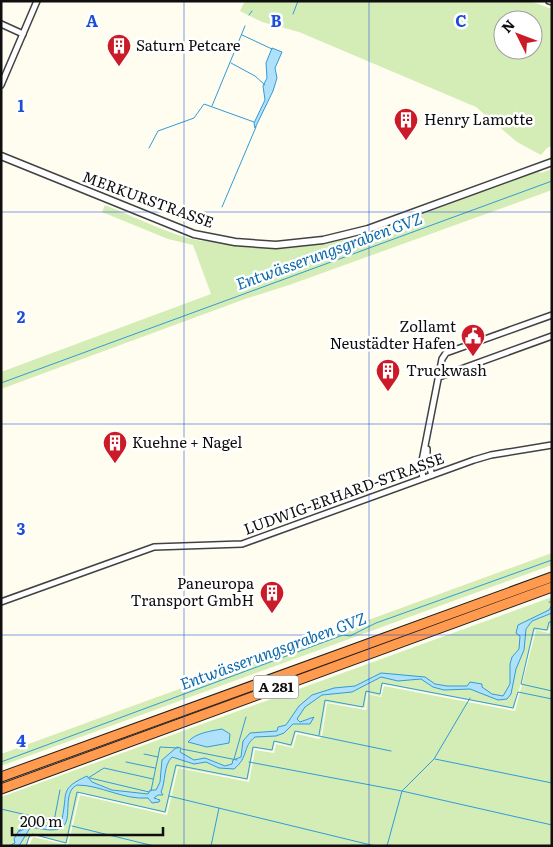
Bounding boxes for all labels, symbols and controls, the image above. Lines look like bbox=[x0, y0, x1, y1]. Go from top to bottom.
text: A bbox=[86, 8, 98, 32]
text: B bbox=[270, 8, 282, 32]
text: C bbox=[455, 8, 467, 32]
north arrow bbox=[493, 10, 543, 60]
text: N bbox=[496, 14, 519, 37]
building icon: Saturn Petcare bbox=[106, 33, 132, 67]
place label: Saturn Petcare bbox=[136, 33, 241, 56]
text: 1 bbox=[18, 93, 25, 117]
building icon: Henry Lamotte bbox=[393, 107, 419, 141]
place label: Henry Lamotte bbox=[424, 107, 533, 130]
street label: MERKURSTRASSE bbox=[80, 164, 217, 233]
water label: Entwässerungsgraben GVZ bbox=[232, 205, 425, 295]
text: 2 bbox=[17, 304, 26, 328]
place label: Zollamt Neustädter Hafen bbox=[330, 314, 456, 354]
public building icon: Zollamt Neustädter Hafen bbox=[460, 323, 486, 357]
building icon: Truckwash bbox=[375, 358, 401, 392]
place label: Truckwash bbox=[406, 358, 487, 381]
building icon: Kuehne + Nagel bbox=[102, 430, 128, 464]
place label: Kuehne + Nagel bbox=[132, 430, 242, 453]
street label: LUDWIG-ERHARD-STRASSE bbox=[240, 446, 447, 540]
text: 3 bbox=[17, 516, 26, 540]
place label: Paneuropa Transport GmbH bbox=[131, 571, 255, 611]
building icon: Paneuropa Transport GmbH bbox=[259, 580, 285, 614]
water label: Entwässerungsgraben GVZ bbox=[176, 605, 369, 695]
road number: A 281 bbox=[254, 676, 298, 699]
text: 4 bbox=[16, 728, 26, 752]
scale bar bbox=[12, 804, 164, 836]
text: 200 m bbox=[20, 809, 63, 832]

